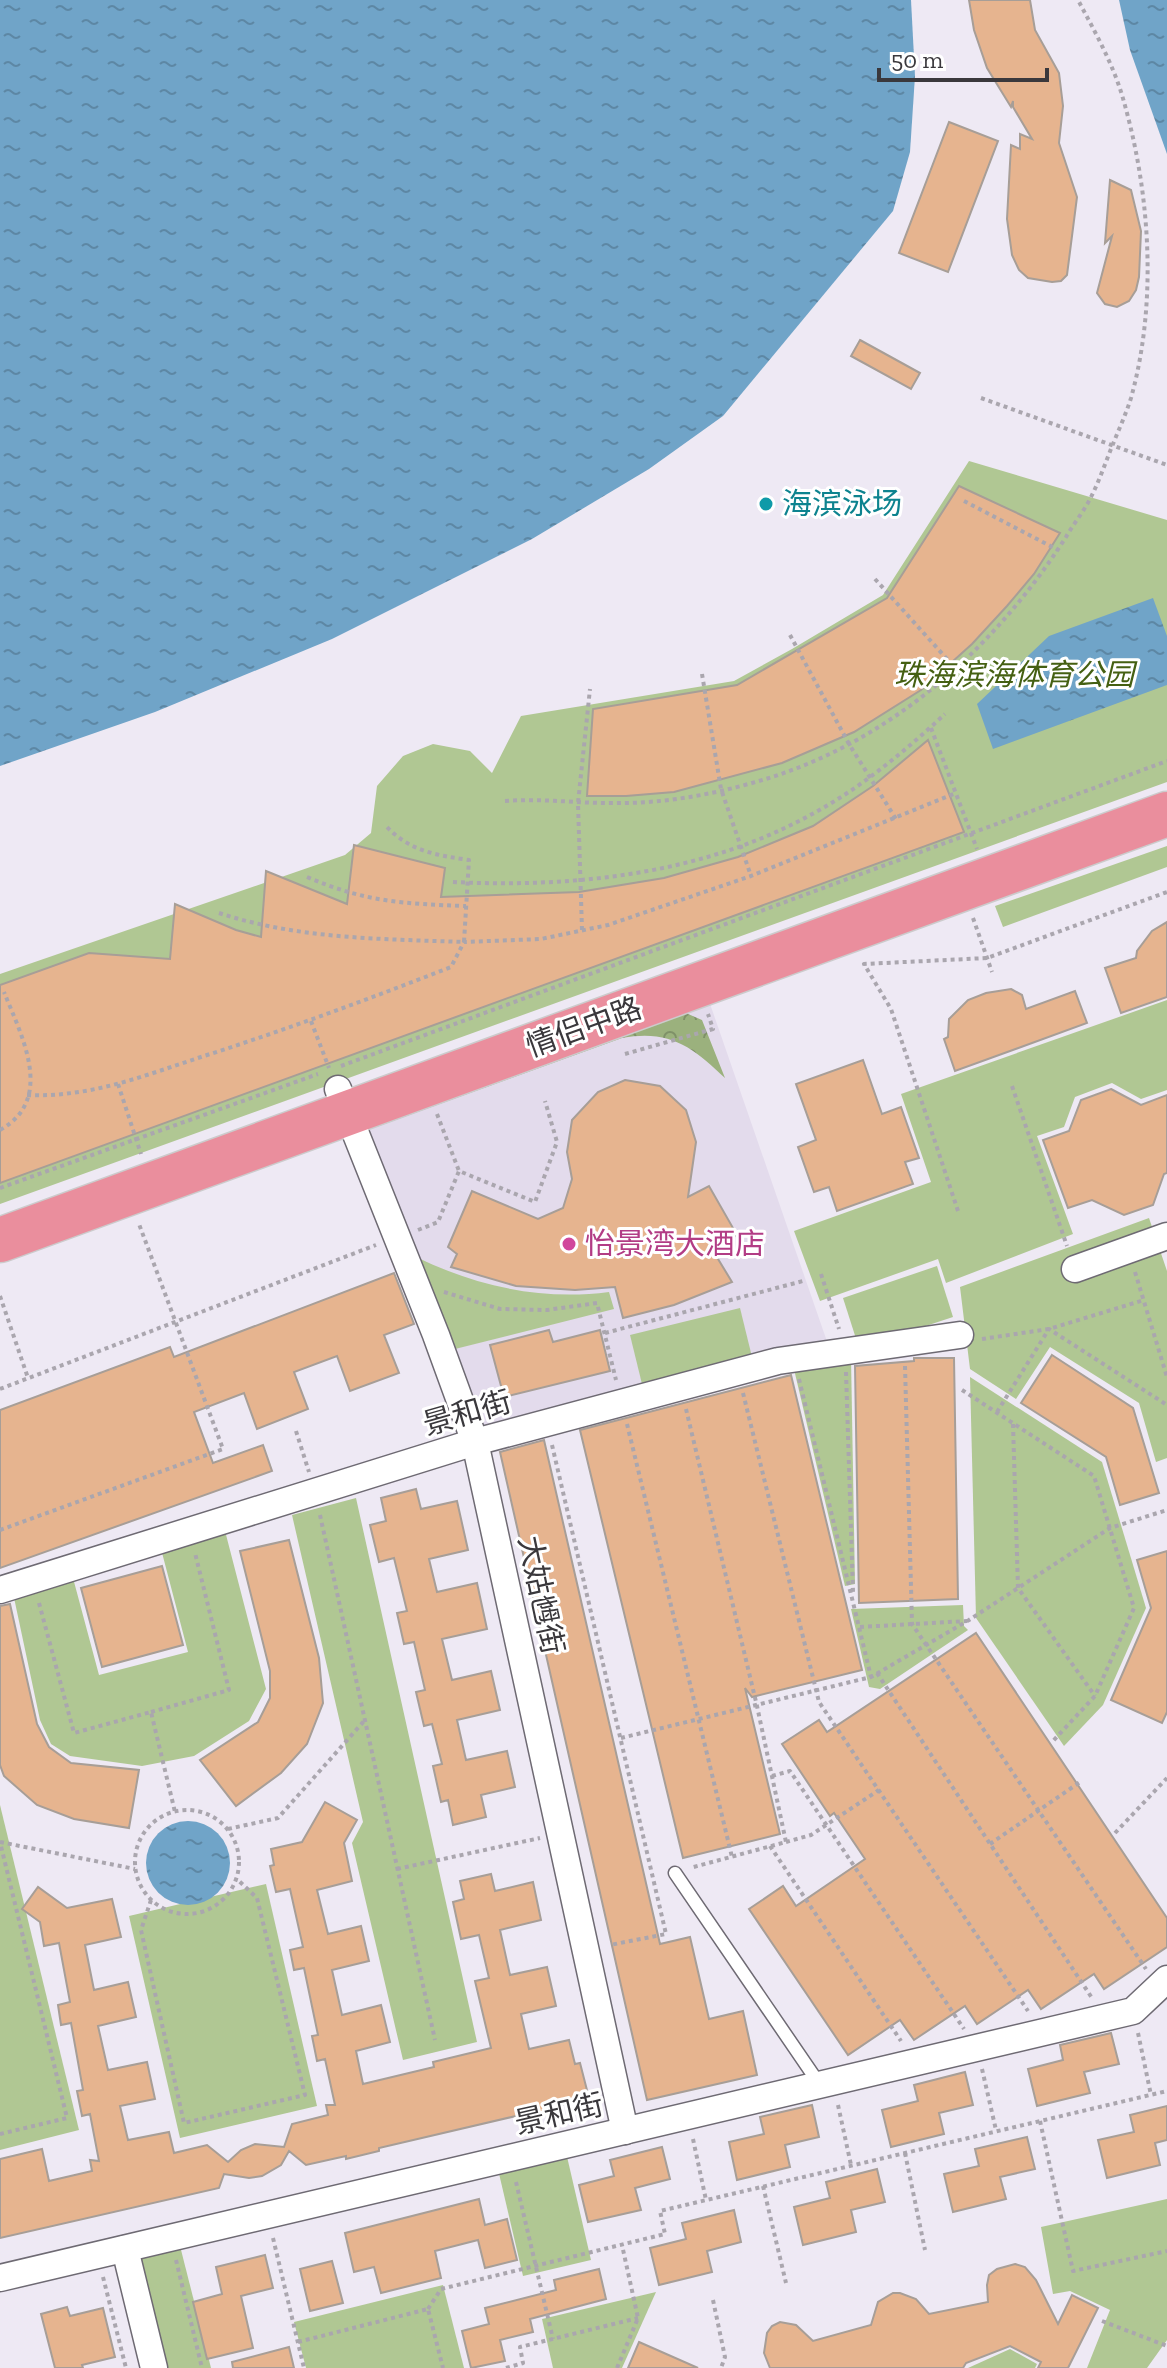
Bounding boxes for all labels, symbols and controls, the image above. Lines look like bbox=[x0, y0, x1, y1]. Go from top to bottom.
scale bar bbox=[879, 32, 1047, 82]
text: 50 m bbox=[891, 45, 944, 74]
place label: 海滨泳场 bbox=[782, 486, 902, 522]
marker: 海滨泳场 bbox=[757, 495, 775, 513]
park label: 珠海滨海体育公园 bbox=[894, 657, 1138, 693]
street label: 情侣中路 bbox=[521, 990, 647, 1064]
place label: 怡景湾大酒店 bbox=[585, 1226, 765, 1262]
marker: 怡景湾大酒店 bbox=[560, 1235, 578, 1253]
street label: 景和街 bbox=[419, 1383, 515, 1443]
street label: 大姑乸街 bbox=[511, 1533, 571, 1657]
street label: 景和街 bbox=[511, 2086, 607, 2142]

